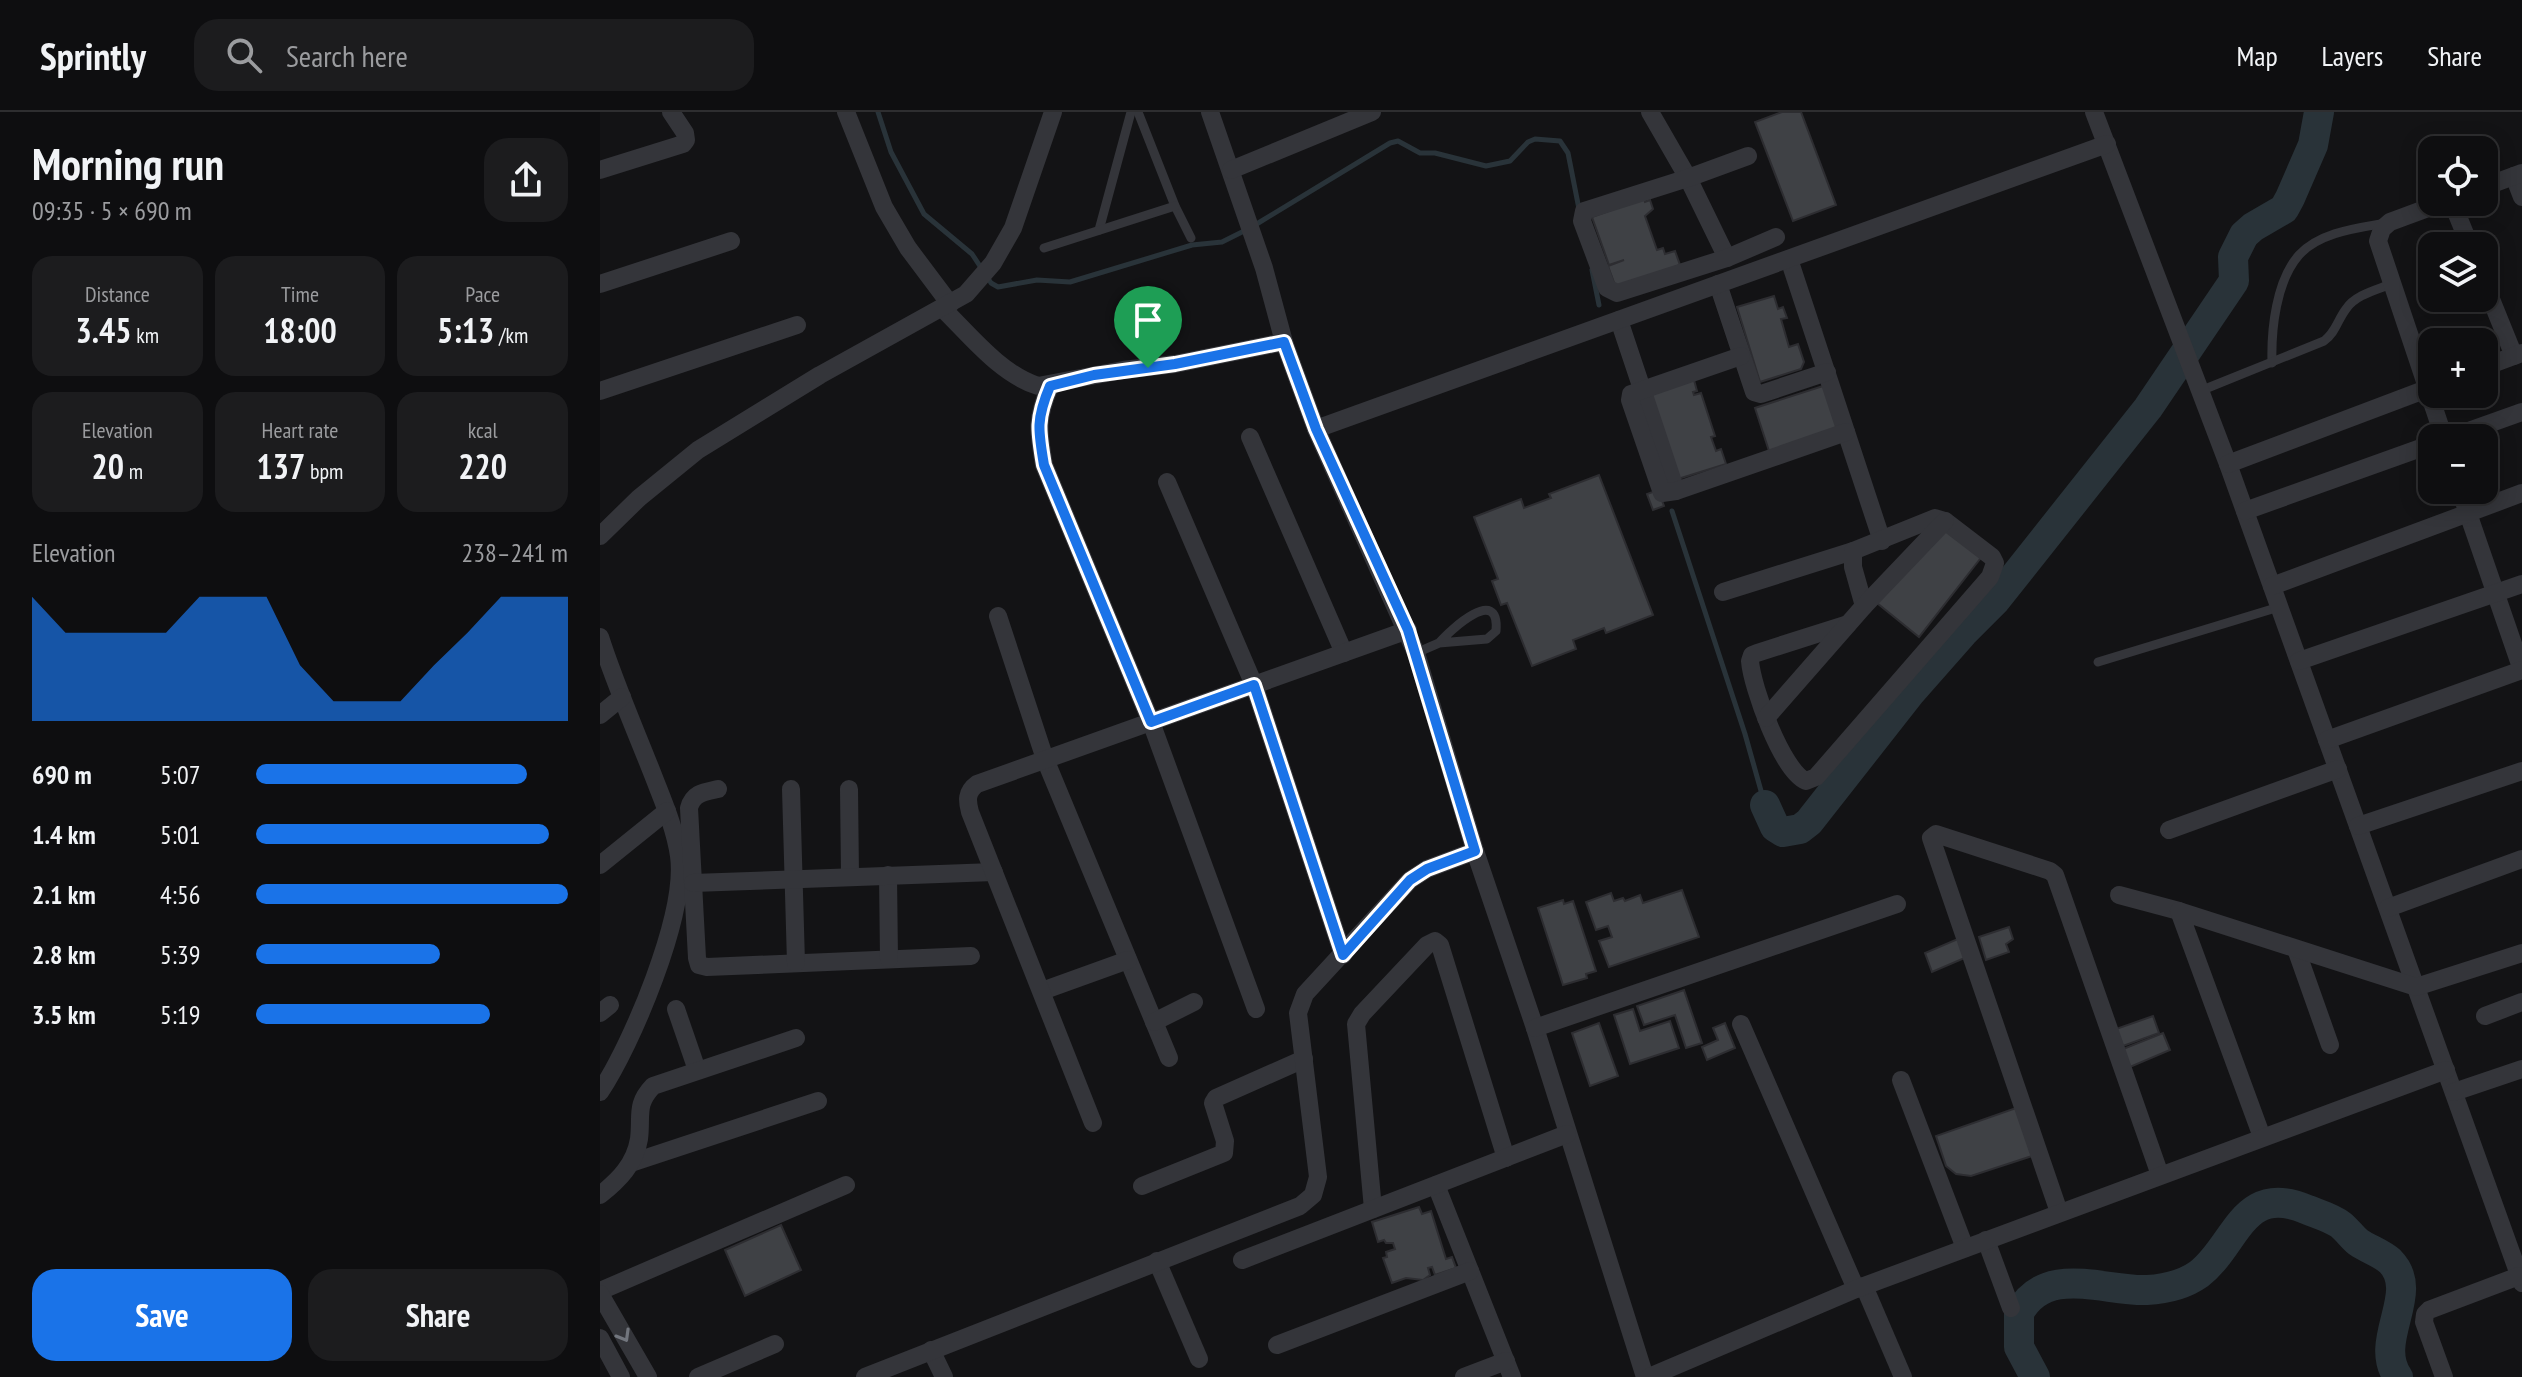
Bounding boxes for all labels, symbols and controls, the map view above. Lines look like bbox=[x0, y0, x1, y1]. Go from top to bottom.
search box bbox=[194, 19, 754, 91]
text: Sprintly bbox=[40, 31, 146, 80]
icon: search bbox=[222, 33, 266, 77]
text: Search here bbox=[286, 36, 408, 75]
text: Map bbox=[2236, 37, 2278, 74]
text: Layers bbox=[2322, 37, 2383, 74]
text: Share bbox=[2427, 37, 2482, 74]
text: Morning run bbox=[32, 135, 224, 192]
map controls bbox=[2418, 136, 2498, 504]
button: locate bbox=[2418, 136, 2498, 216]
button: share bbox=[484, 138, 568, 222]
text: 09:35 · 5 × 690 m bbox=[32, 194, 192, 227]
button: layers bbox=[2418, 232, 2498, 312]
text: Distance bbox=[85, 280, 150, 308]
text: Time bbox=[281, 280, 319, 308]
text: Pace bbox=[465, 280, 500, 308]
pin bbox=[1114, 286, 1182, 368]
icon: arrive bbox=[1126, 298, 1170, 342]
text: 3.45 bbox=[76, 308, 132, 352]
text: 18:00 bbox=[263, 308, 337, 352]
text: 5:13 bbox=[437, 308, 494, 352]
text: km bbox=[132, 321, 159, 349]
text: /km bbox=[494, 321, 528, 349]
button: + bbox=[2418, 328, 2498, 408]
text: Elevation bbox=[82, 416, 153, 444]
text: Heart rate bbox=[262, 416, 338, 444]
text: kcal bbox=[468, 416, 498, 444]
button: − bbox=[2418, 424, 2498, 504]
text: 20 bbox=[92, 444, 124, 488]
text: 137 bbox=[257, 444, 305, 488]
text: 220 bbox=[458, 444, 507, 488]
text: m bbox=[124, 457, 143, 485]
text: bpm bbox=[305, 457, 343, 485]
text: Elevation bbox=[32, 536, 115, 569]
text: 238–241 m bbox=[462, 536, 568, 569]
text: 690 m bbox=[32, 758, 92, 791]
text: 5:07 bbox=[160, 758, 200, 791]
text: 1.4 km bbox=[32, 818, 96, 851]
text: 5:01 bbox=[160, 818, 200, 851]
text: 2.1 km bbox=[32, 878, 96, 911]
text: 4:56 bbox=[160, 878, 200, 911]
text: 2.8 km bbox=[32, 938, 96, 971]
text: 5:39 bbox=[160, 938, 200, 971]
text: 3.5 km bbox=[32, 998, 96, 1031]
text: 5:19 bbox=[160, 998, 200, 1031]
button: Save bbox=[32, 1269, 292, 1361]
button: Share bbox=[308, 1269, 568, 1361]
one-way arrow bbox=[614, 1327, 630, 1341]

